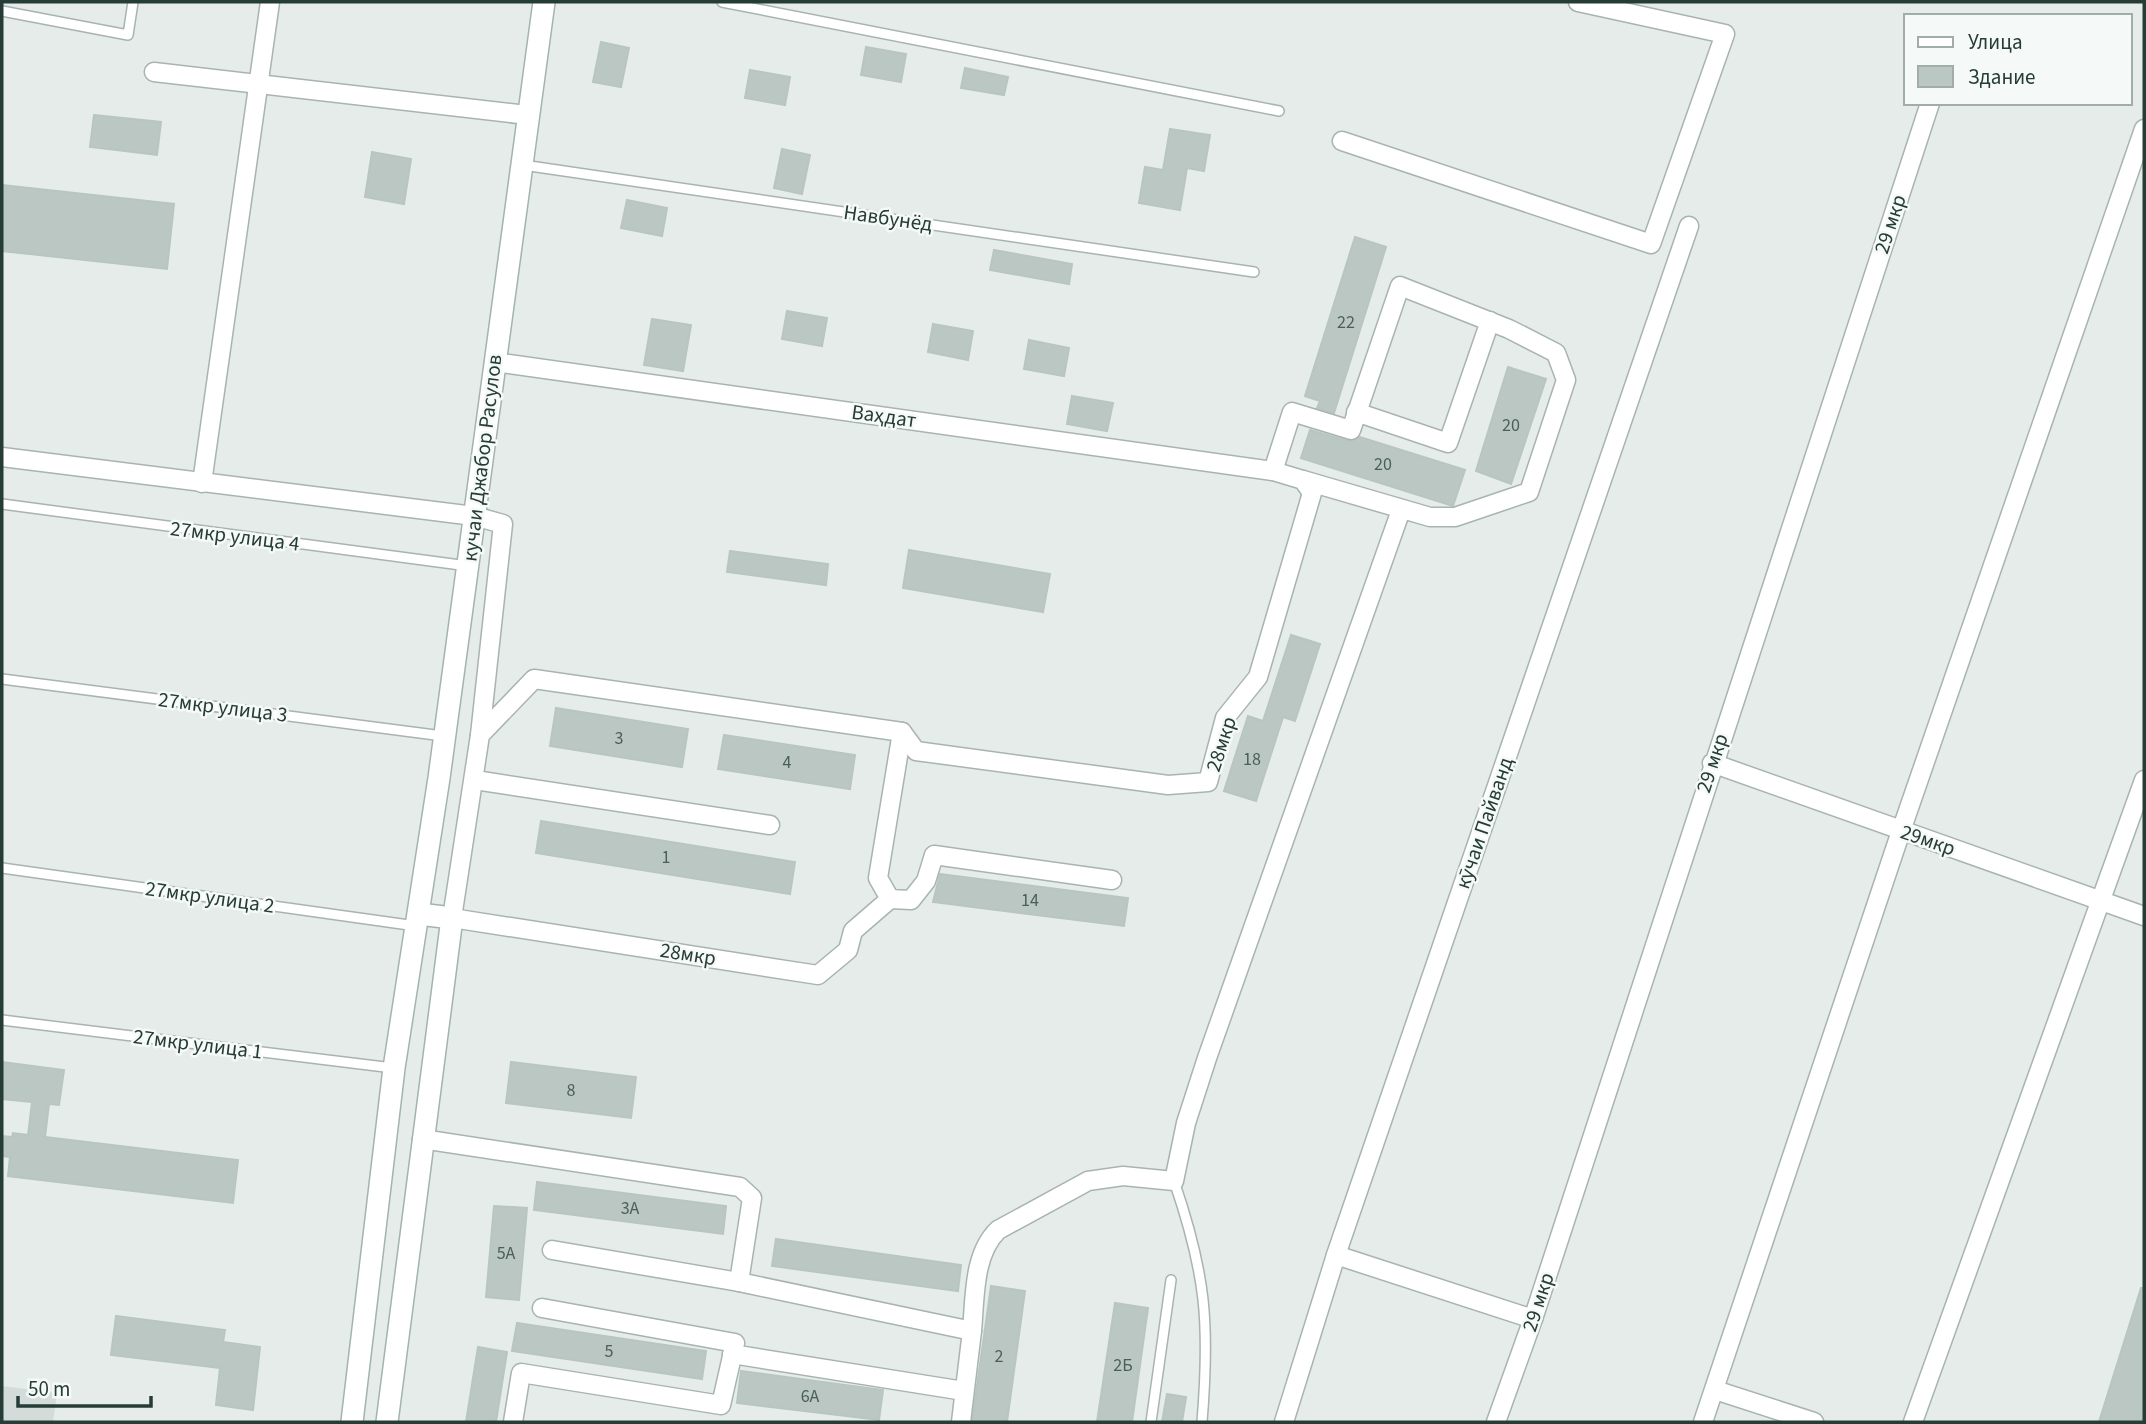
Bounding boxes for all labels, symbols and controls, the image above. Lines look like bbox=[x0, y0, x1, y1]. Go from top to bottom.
legend bbox=[1904, 14, 2132, 105]
text: Улица bbox=[1968, 27, 2023, 57]
text: Здание bbox=[1968, 62, 2036, 92]
street label: 29 мкр bbox=[1866, 191, 1914, 257]
street label: Навбунёд bbox=[842, 197, 934, 239]
house number: 22 bbox=[1337, 310, 1355, 335]
street label: кучаи Джабор Расулов bbox=[454, 353, 510, 563]
street label: Ваҳдат bbox=[850, 397, 919, 435]
house number: 20 bbox=[1502, 413, 1520, 438]
house number: 20 bbox=[1374, 452, 1392, 477]
street label: 27мкр улица 4 bbox=[169, 513, 301, 559]
street label: 27мкр улица 3 bbox=[157, 684, 289, 730]
street label: 28мкр bbox=[1198, 713, 1244, 775]
house number: 3 bbox=[615, 726, 624, 751]
street label: 29 мкр bbox=[1688, 730, 1736, 796]
house number: 18 bbox=[1243, 747, 1261, 772]
house number: 4 bbox=[783, 750, 792, 775]
street label: кӯчаи Пайванд bbox=[1447, 753, 1521, 893]
street label: 29мкр bbox=[1897, 817, 1959, 863]
house number: 1 bbox=[662, 845, 670, 870]
street label: 27мкр улица 2 bbox=[143, 873, 277, 921]
house number: 14 bbox=[1021, 888, 1039, 913]
street label: 28мкр bbox=[658, 935, 718, 973]
street label: 27мкр улица 1 bbox=[132, 1021, 264, 1067]
house number: 8 bbox=[567, 1078, 576, 1103]
house number: 3А bbox=[621, 1196, 640, 1221]
house number: 5А bbox=[497, 1241, 516, 1266]
street label: 29 мкр bbox=[1514, 1269, 1562, 1335]
house number: 5 bbox=[605, 1339, 614, 1364]
house number: 2 bbox=[995, 1344, 1004, 1369]
house number: 2Б bbox=[1113, 1353, 1133, 1378]
scale bar bbox=[18, 1364, 150, 1408]
text: 50 m bbox=[28, 1374, 70, 1404]
house number: 6А bbox=[801, 1384, 820, 1409]

